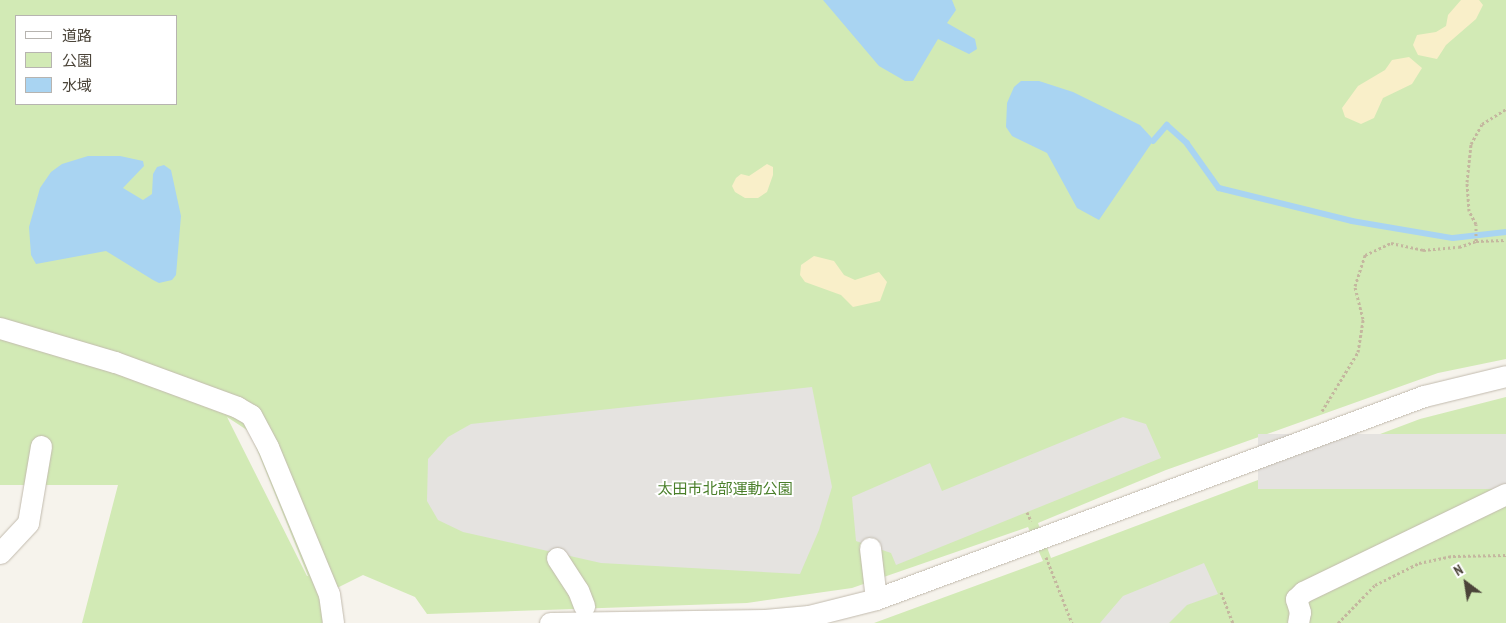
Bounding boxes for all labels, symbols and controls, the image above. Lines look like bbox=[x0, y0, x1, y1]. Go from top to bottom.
legend bbox=[15, 15, 178, 105]
text: 道路 bbox=[62, 26, 92, 45]
text: 公園 bbox=[62, 51, 92, 70]
text: 水域 bbox=[62, 76, 92, 95]
park label: 太田市北部運動公園 bbox=[658, 480, 792, 498]
north arrow bbox=[1441, 558, 1491, 608]
text: N bbox=[1450, 560, 1466, 580]

